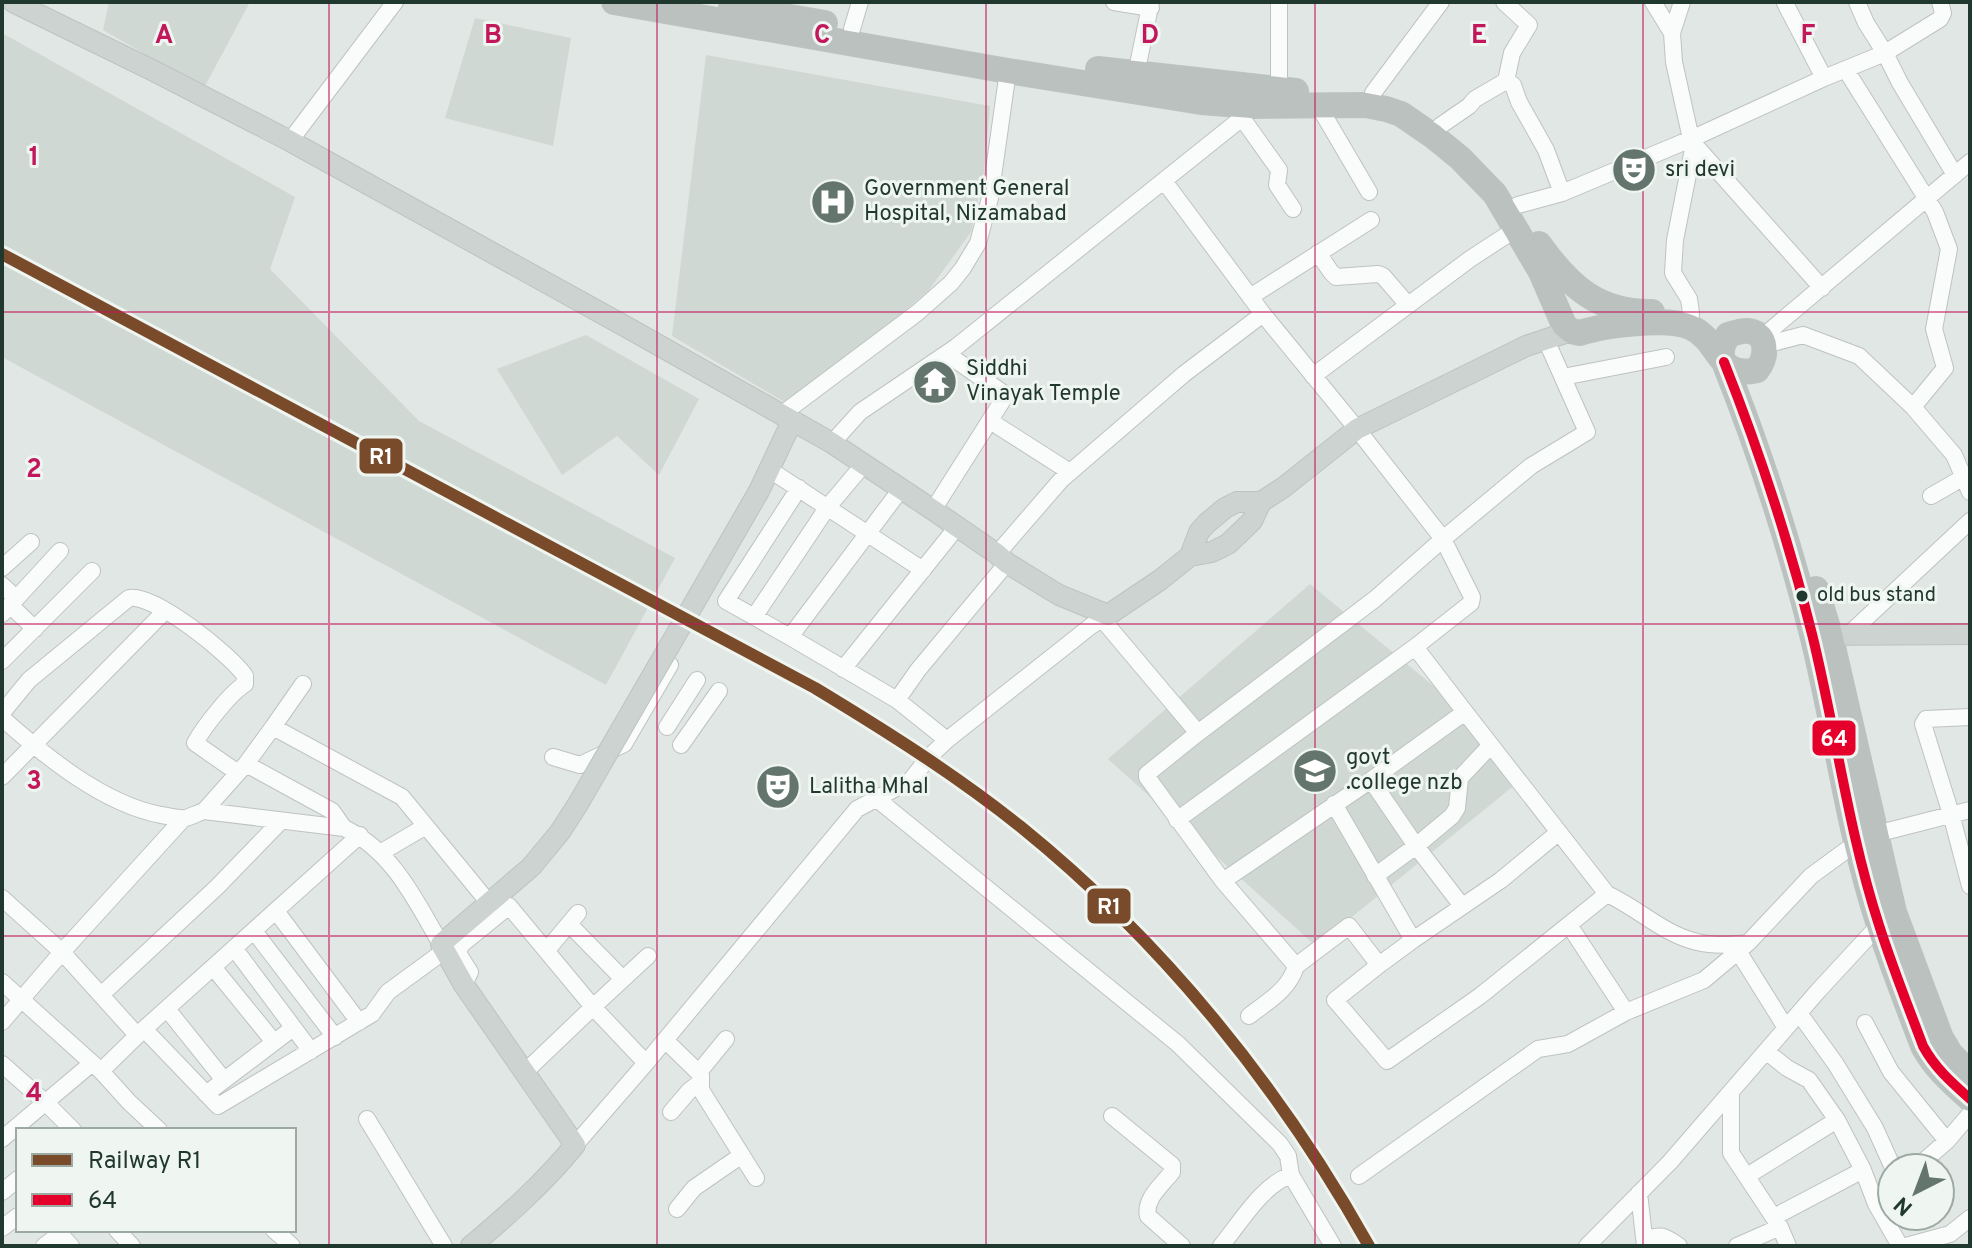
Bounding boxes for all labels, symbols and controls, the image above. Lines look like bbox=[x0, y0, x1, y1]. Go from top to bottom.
text: A bbox=[155, 20, 173, 53]
text: B bbox=[484, 20, 502, 53]
text: C bbox=[814, 20, 830, 53]
text: D bbox=[1141, 20, 1159, 53]
text: E bbox=[1471, 20, 1487, 53]
text: F bbox=[1801, 20, 1816, 53]
text: 1 bbox=[29, 142, 39, 175]
theatre icon: sri devi bbox=[1610, 146, 1658, 194]
place label: sri devi bbox=[1665, 157, 1735, 184]
place label: Government General Hospital, Nizamabad bbox=[864, 176, 1070, 228]
hospital icon: Government General Hospital, Nizamabad bbox=[809, 178, 857, 226]
place label: Siddhi Vinayak Temple bbox=[966, 356, 1121, 408]
temple icon: Siddhi Vinayak Temple bbox=[911, 358, 959, 406]
line badge: R1 bbox=[358, 437, 404, 475]
text: R1 bbox=[369, 445, 393, 472]
text: 2 bbox=[26, 454, 42, 487]
place label: old bus stand bbox=[1817, 583, 1936, 609]
marker: old bus stand bbox=[1794, 588, 1810, 604]
line badge: 64 bbox=[1811, 719, 1857, 757]
text: 64 bbox=[1820, 727, 1848, 754]
place label: govt .college nzb bbox=[1346, 745, 1463, 797]
school or university icon: govt .college nzb bbox=[1291, 747, 1339, 795]
theatre icon: Lalitha Mhal bbox=[754, 763, 802, 811]
text: 3 bbox=[26, 766, 42, 799]
place label: Lalitha Mhal bbox=[809, 774, 929, 801]
line badge: R1 bbox=[1086, 887, 1132, 925]
text: R1 bbox=[1097, 895, 1121, 922]
text: 4 bbox=[26, 1078, 42, 1111]
legend bbox=[16, 1128, 296, 1232]
text: Railway R1 bbox=[88, 1147, 201, 1177]
north arrow bbox=[1876, 1152, 1956, 1232]
text: 64 bbox=[88, 1187, 117, 1217]
text: N bbox=[1889, 1190, 1919, 1220]

